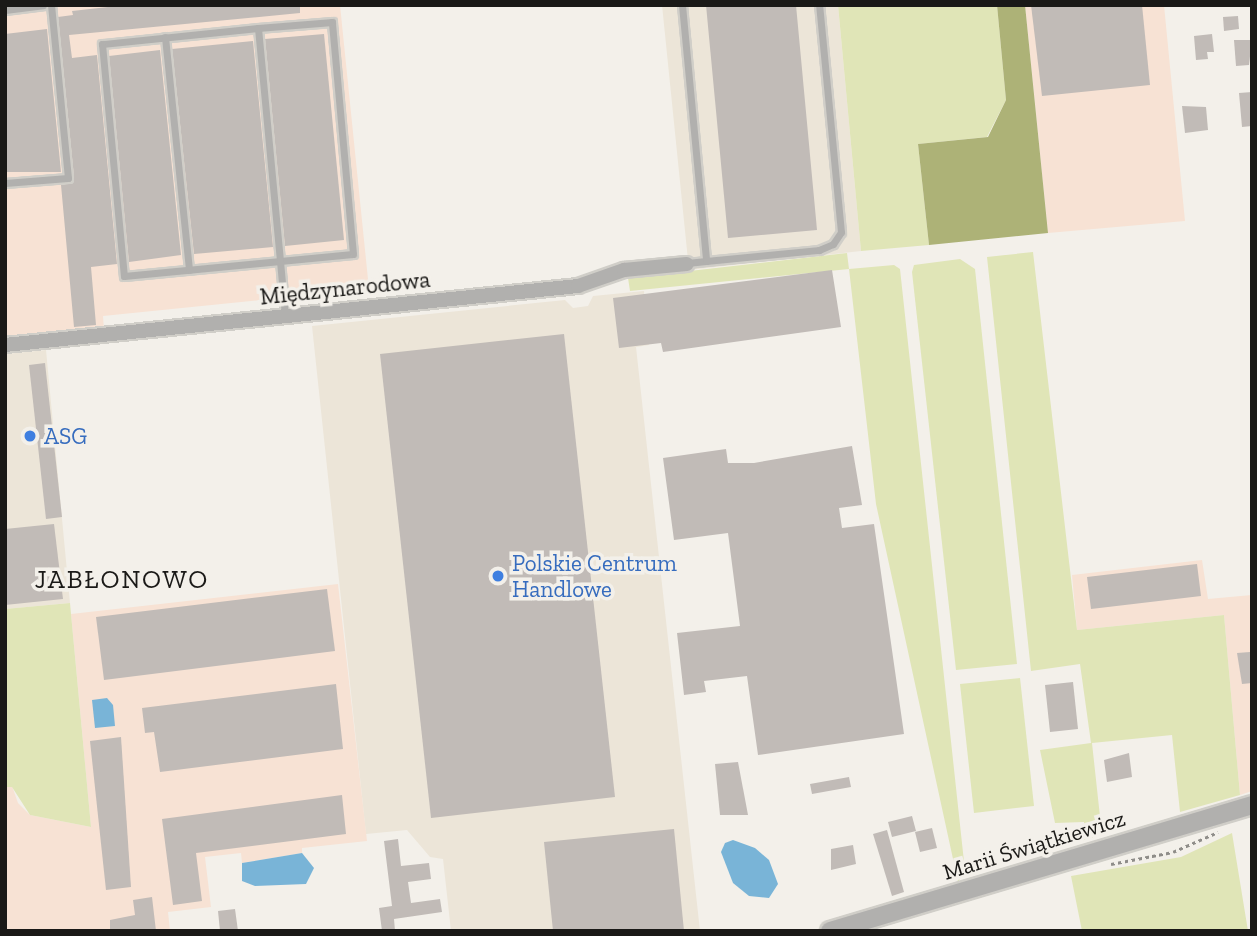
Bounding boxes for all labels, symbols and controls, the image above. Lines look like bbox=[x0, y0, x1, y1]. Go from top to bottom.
street label: Międzynarodowa bbox=[258, 265, 432, 311]
place label: ASG bbox=[44, 422, 87, 450]
marker: ASG bbox=[22, 428, 38, 444]
place label: Polskie Centrum Handlowe bbox=[512, 549, 677, 603]
district label: JABŁONOWO bbox=[36, 564, 208, 596]
marker: Polskie Centrum Handlowe bbox=[490, 568, 506, 584]
street label: Marii Świątkiewicz bbox=[940, 804, 1128, 886]

